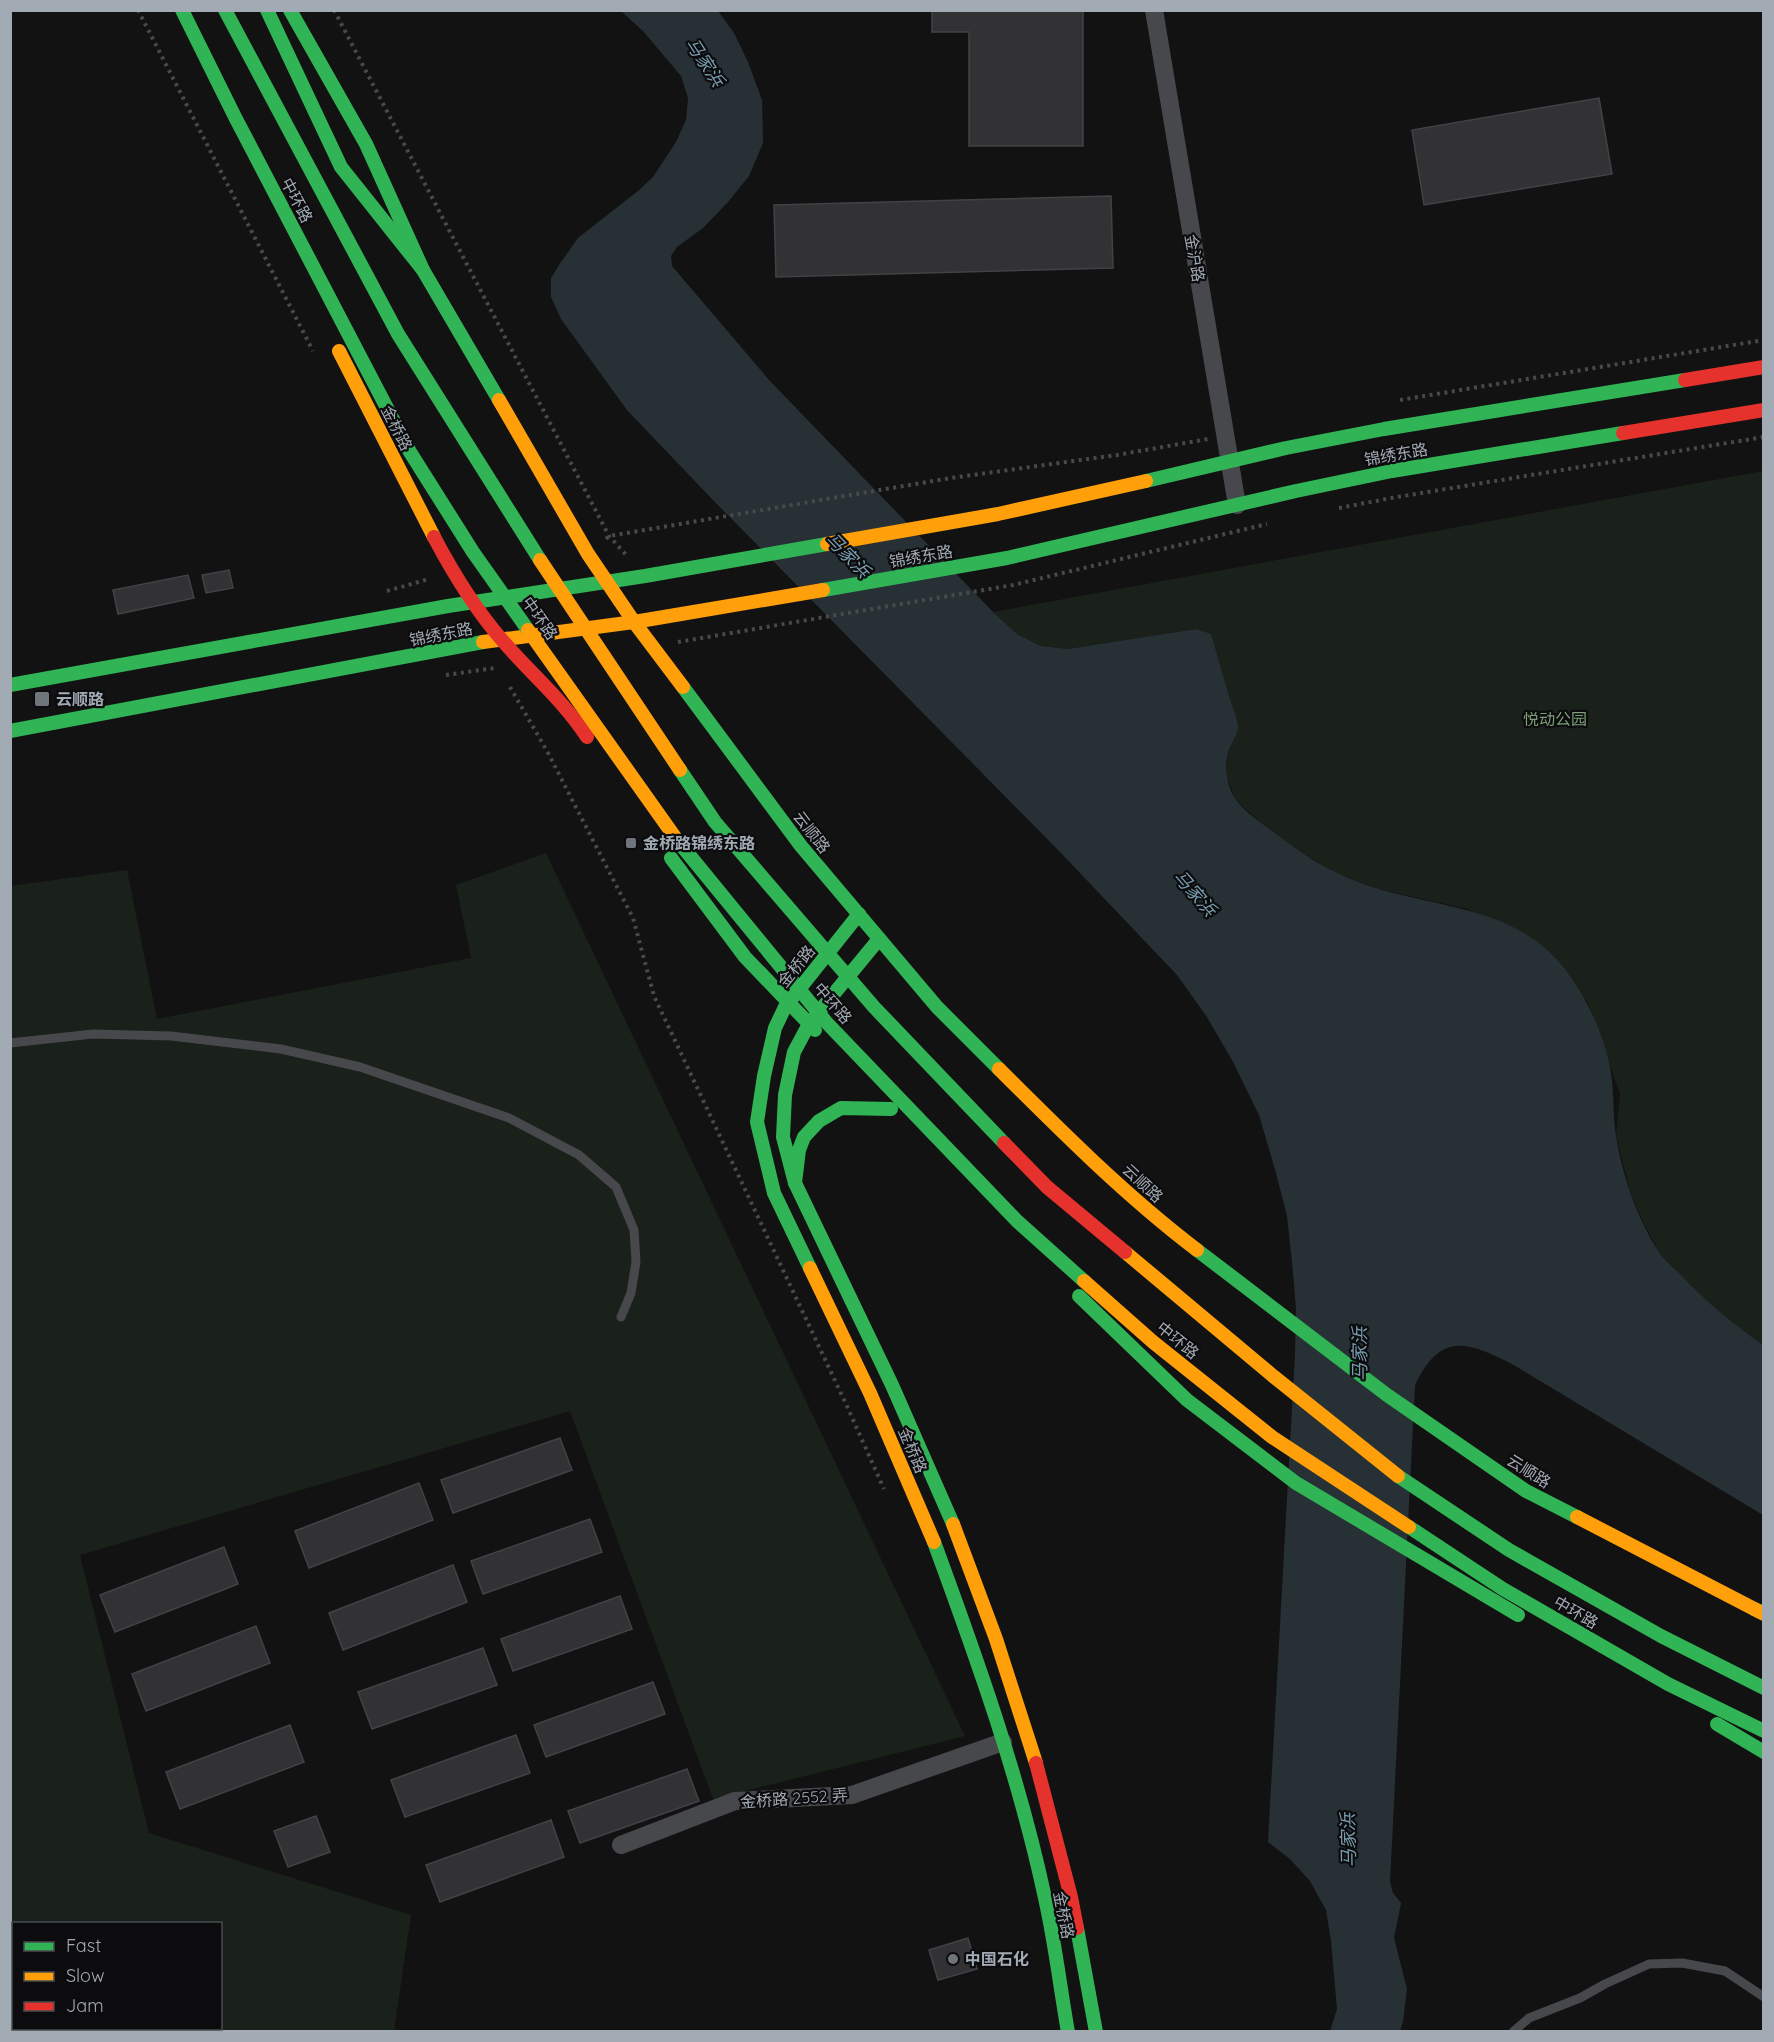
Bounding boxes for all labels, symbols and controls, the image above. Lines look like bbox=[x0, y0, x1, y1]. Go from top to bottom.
water label: 马家浜 bbox=[681, 33, 730, 93]
street label: 中环路 bbox=[277, 174, 317, 226]
street label: 金沪路 bbox=[1181, 233, 1209, 283]
street label: 金桥路 bbox=[377, 402, 417, 454]
street label: 锦绣东路 bbox=[1363, 439, 1429, 469]
water label: 马家浜 bbox=[821, 528, 876, 584]
street label: 锦绣东路 bbox=[888, 541, 954, 571]
street label: 中环路 bbox=[518, 593, 562, 643]
street label: 锦绣东路 bbox=[408, 618, 474, 650]
place label: 云顺路 bbox=[56, 689, 104, 709]
marker: 云顺路 bbox=[33, 690, 51, 708]
park label: 悦动公园 bbox=[1523, 709, 1587, 729]
street label: 云顺路 bbox=[789, 807, 835, 857]
place label: 金桥路锦绣东路 bbox=[643, 833, 755, 853]
marker: 金桥路锦绣东路 bbox=[624, 836, 638, 850]
water label: 马家浜 bbox=[1169, 865, 1223, 922]
street label: 金桥路 bbox=[773, 941, 819, 991]
street label: 中环路 bbox=[810, 978, 856, 1028]
street label: 云顺路 bbox=[1119, 1159, 1167, 1207]
street label: 中环路 bbox=[1153, 1317, 1203, 1363]
water label: 马家浜 bbox=[1348, 1325, 1371, 1381]
street label: 金桥路 bbox=[894, 1424, 932, 1476]
street label: 云顺路 bbox=[1503, 1450, 1555, 1492]
street label: 中环路 bbox=[1550, 1591, 1602, 1633]
street label: 金桥路 2552 弄 bbox=[739, 1784, 849, 1812]
water label: 马家浜 bbox=[1336, 1811, 1360, 1867]
street label: 金桥路 bbox=[1050, 1890, 1078, 1940]
legend bbox=[12, 1922, 222, 2030]
text: Fast bbox=[66, 1934, 101, 1957]
place label: 中国石化 bbox=[965, 1949, 1029, 1969]
marker: 中国石化 bbox=[946, 1952, 960, 1966]
text: Slow bbox=[66, 1964, 104, 1987]
text: Jam bbox=[66, 1994, 104, 2017]

